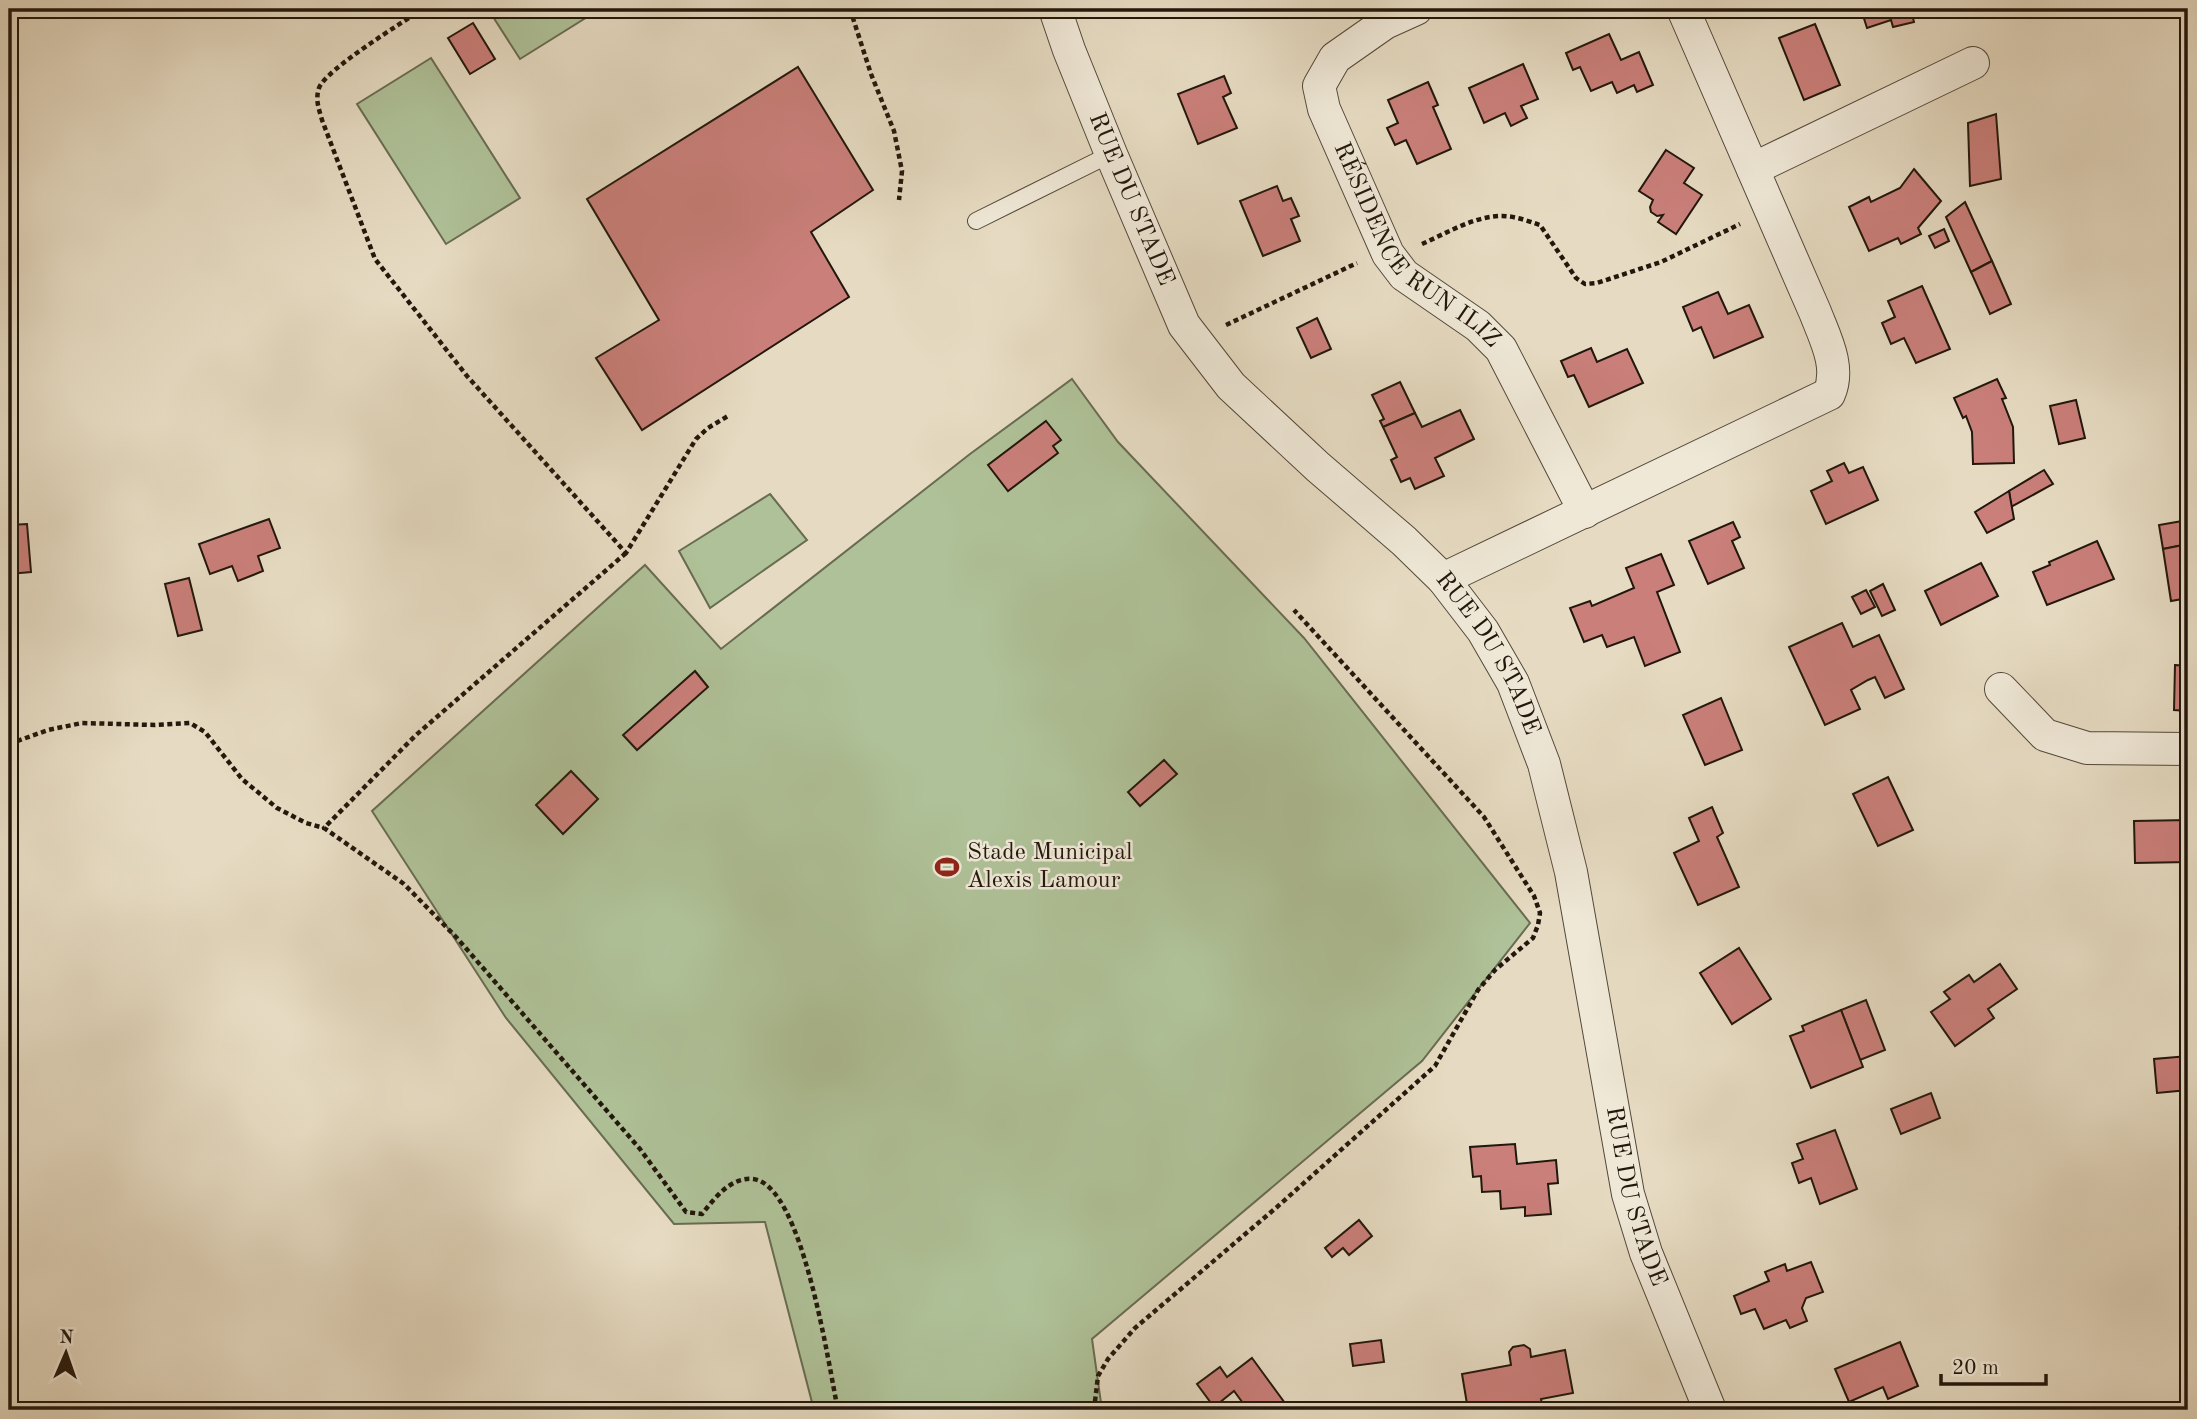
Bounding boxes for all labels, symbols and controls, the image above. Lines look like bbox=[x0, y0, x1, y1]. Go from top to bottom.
street label: RUE DU STADE bbox=[1084, 110, 1178, 289]
street label: RÉSIDENCE RUN ILIZ bbox=[1328, 139, 1505, 353]
street label: RUE DU STADE bbox=[1431, 568, 1544, 738]
place label: Stade Municipal Alexis Lamour bbox=[967, 841, 1133, 893]
sports icon: Stade Municipal Alexis Lamour bbox=[933, 853, 961, 881]
street label: RUE DU STADE bbox=[1601, 1105, 1670, 1290]
north arrow bbox=[32, 1318, 102, 1388]
text: N bbox=[59, 1329, 75, 1348]
scale bar bbox=[1941, 1342, 2046, 1386]
text: 20 m bbox=[1952, 1358, 1999, 1379]

